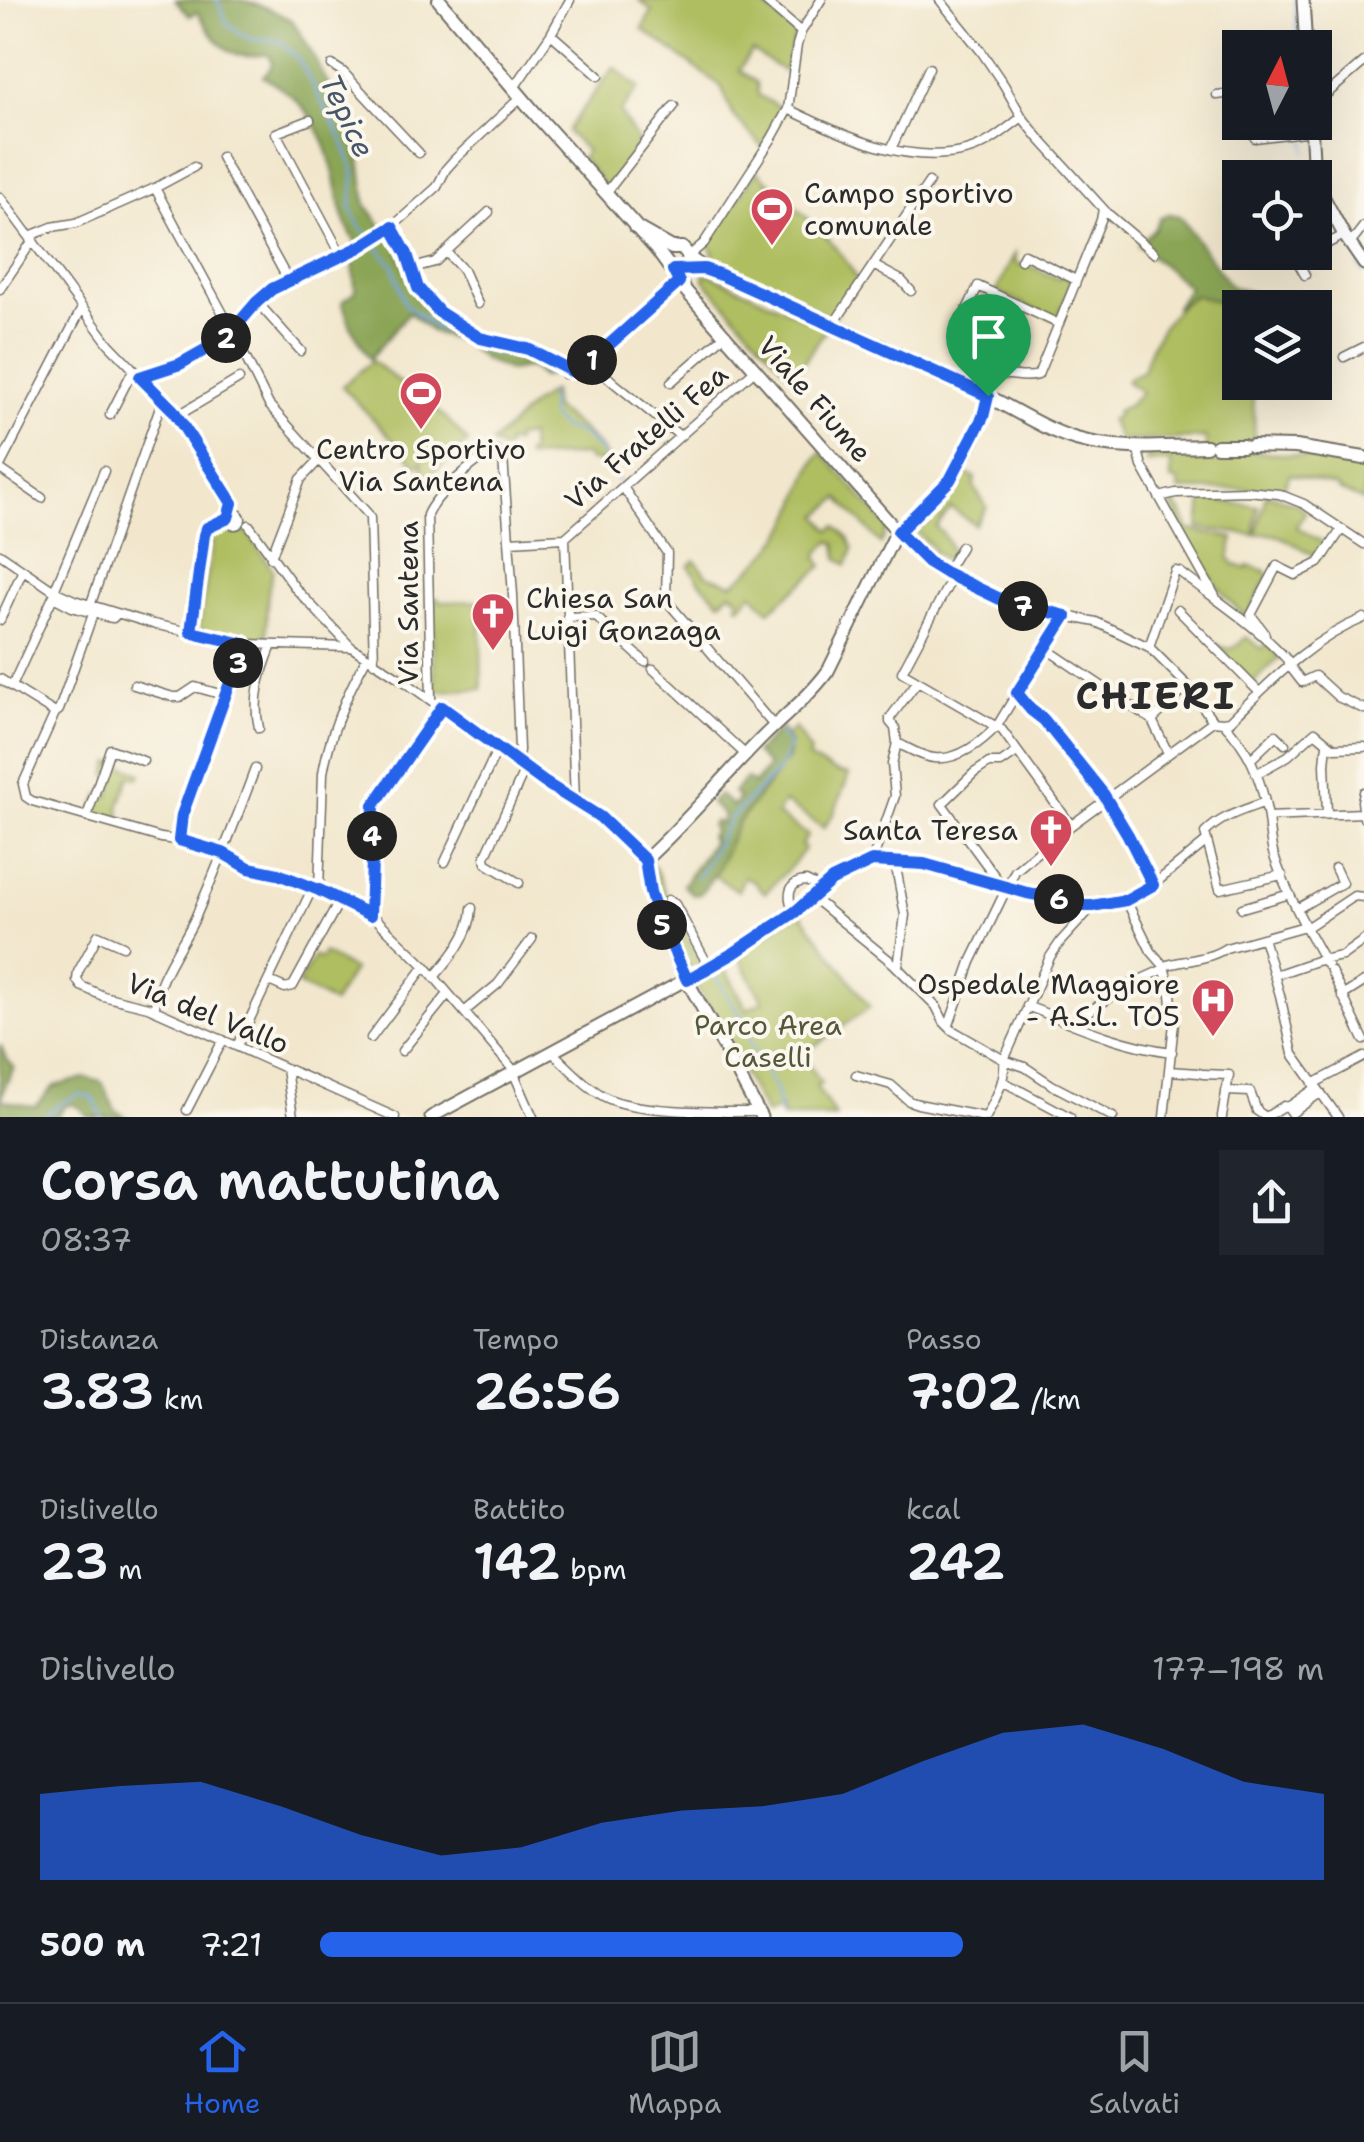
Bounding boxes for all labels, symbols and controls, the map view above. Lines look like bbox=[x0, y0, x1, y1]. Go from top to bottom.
north arrow bbox=[1222, 30, 1332, 140]
map controls bbox=[1222, 30, 1332, 400]
water label: Tepice bbox=[310, 67, 385, 164]
button: locate bbox=[1222, 160, 1332, 270]
place label: Campo sportivo comunale bbox=[804, 174, 1014, 244]
sports icon: Campo sportivo comunale bbox=[749, 186, 795, 247]
button: layers bbox=[1222, 290, 1332, 400]
pin bbox=[946, 294, 1031, 397]
icon: arrive bbox=[961, 309, 1016, 364]
pin: 2 bbox=[201, 313, 251, 363]
text: 2 bbox=[216, 319, 236, 357]
street label: Viale Fiume bbox=[749, 328, 881, 470]
pin: 1 bbox=[567, 335, 617, 385]
text: 1 bbox=[586, 341, 598, 379]
street label: Via Fratelli Fea bbox=[556, 355, 736, 519]
sports icon: Centro Sportivo Via Santena bbox=[398, 370, 444, 431]
place label: Centro Sportivo Via Santena bbox=[316, 430, 526, 500]
street label: Via Santena bbox=[389, 521, 427, 685]
place label: Chiesa San Luigi Gonzaga bbox=[526, 579, 721, 649]
pin: 7 bbox=[998, 581, 1048, 631]
text: 7 bbox=[1013, 587, 1033, 625]
church icon: Chiesa San Luigi Gonzaga bbox=[470, 591, 516, 652]
pin: 3 bbox=[213, 638, 263, 688]
text: 3 bbox=[228, 644, 248, 682]
district label: CHIERI bbox=[1075, 670, 1237, 721]
church icon: Santa Teresa bbox=[1028, 807, 1074, 868]
pin: 4 bbox=[347, 811, 397, 861]
place label: Santa Teresa bbox=[843, 811, 1018, 849]
text: 4 bbox=[362, 817, 382, 855]
pin: 6 bbox=[1034, 874, 1084, 924]
text: 6 bbox=[1049, 880, 1069, 918]
pin: 5 bbox=[637, 900, 687, 950]
text: 5 bbox=[653, 906, 671, 944]
street label: Via del Vallo bbox=[121, 963, 295, 1063]
place label: Ospedale Maggiore - A.S.L. TO5 bbox=[917, 965, 1180, 1035]
hospital icon: Ospedale Maggiore - A.S.L. TO5 bbox=[1190, 977, 1236, 1038]
park label: Parco Area Caselli bbox=[694, 1006, 842, 1076]
text: Corsa mattutina bbox=[40, 1143, 500, 1217]
button: share bbox=[1219, 1150, 1324, 1255]
text: 08:37 bbox=[40, 1218, 132, 1261]
text: Distanza bbox=[40, 1320, 158, 1358]
text: Tempo bbox=[473, 1320, 559, 1358]
text: Passo bbox=[906, 1320, 982, 1358]
text: 3.83 bbox=[40, 1358, 154, 1425]
text: 26:56 bbox=[473, 1358, 621, 1425]
text: 7:02 bbox=[906, 1358, 1021, 1425]
text: km bbox=[154, 1380, 203, 1418]
text: /km bbox=[1021, 1380, 1081, 1418]
text: Dislivello bbox=[40, 1490, 159, 1528]
text: Battito bbox=[473, 1490, 565, 1528]
text: kcal bbox=[906, 1490, 960, 1528]
text: 23 bbox=[40, 1528, 109, 1595]
text: 142 bbox=[473, 1528, 561, 1595]
text: 242 bbox=[906, 1528, 1006, 1595]
text: m bbox=[109, 1550, 142, 1588]
text: bpm bbox=[561, 1550, 627, 1588]
text: Dislivello bbox=[40, 1647, 176, 1690]
text: 177–198 m bbox=[1152, 1647, 1324, 1690]
text: 500 m bbox=[40, 1923, 145, 1966]
text: 7:21 bbox=[200, 1923, 263, 1966]
tab: Home bbox=[184, 2024, 261, 2122]
tab: Mappa bbox=[628, 2024, 721, 2122]
tab: Salvati bbox=[1089, 2024, 1180, 2122]

